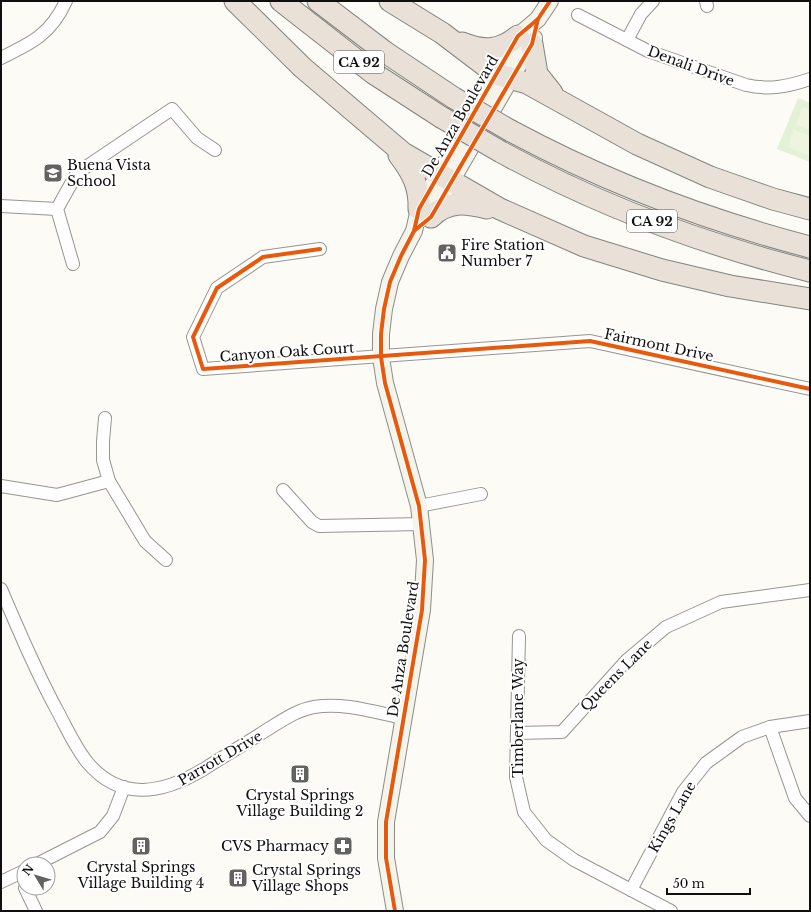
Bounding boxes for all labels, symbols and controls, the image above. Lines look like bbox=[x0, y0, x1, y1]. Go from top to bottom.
street label: Denali Drive bbox=[645, 42, 737, 90]
road number: CA 92 bbox=[334, 51, 384, 73]
street label: De Anza Boulevard bbox=[418, 51, 502, 180]
place label: Buena Vista School bbox=[67, 156, 151, 190]
school or university icon: Buena Vista School bbox=[42, 162, 64, 184]
road number: CA 92 bbox=[627, 210, 677, 232]
place label: Fire Station Number 7 bbox=[461, 236, 545, 270]
public building icon: Fire Station Number 7 bbox=[436, 242, 458, 264]
street label: Fairmont Drive bbox=[603, 325, 715, 365]
street label: Canyon Oak Court bbox=[219, 338, 356, 366]
street label: De Anza Boulevard bbox=[383, 579, 423, 718]
street label: Queens Lane bbox=[576, 635, 656, 715]
street label: Timberlane Way bbox=[509, 658, 527, 778]
street label: Parrott Drive bbox=[175, 727, 265, 789]
building icon: Crystal Springs Village Building 2 bbox=[289, 763, 311, 785]
street label: Kings Lane bbox=[644, 778, 700, 856]
place label: Crystal Springs Village Building 2 bbox=[236, 786, 363, 820]
building icon: Crystal Springs Village Building 4 bbox=[130, 835, 152, 857]
pharmacy icon: CVS Pharmacy bbox=[332, 835, 354, 857]
place label: CVS Pharmacy bbox=[221, 837, 329, 855]
north arrow bbox=[16, 856, 56, 896]
place label: Crystal Springs Village Building 4 bbox=[77, 858, 204, 892]
text: N bbox=[19, 861, 37, 878]
place label: Crystal Springs Village Shops bbox=[251, 861, 361, 895]
building icon: Crystal Springs Village Shops bbox=[227, 867, 249, 889]
scale bar bbox=[667, 870, 750, 896]
text: 50 m bbox=[673, 876, 705, 891]

